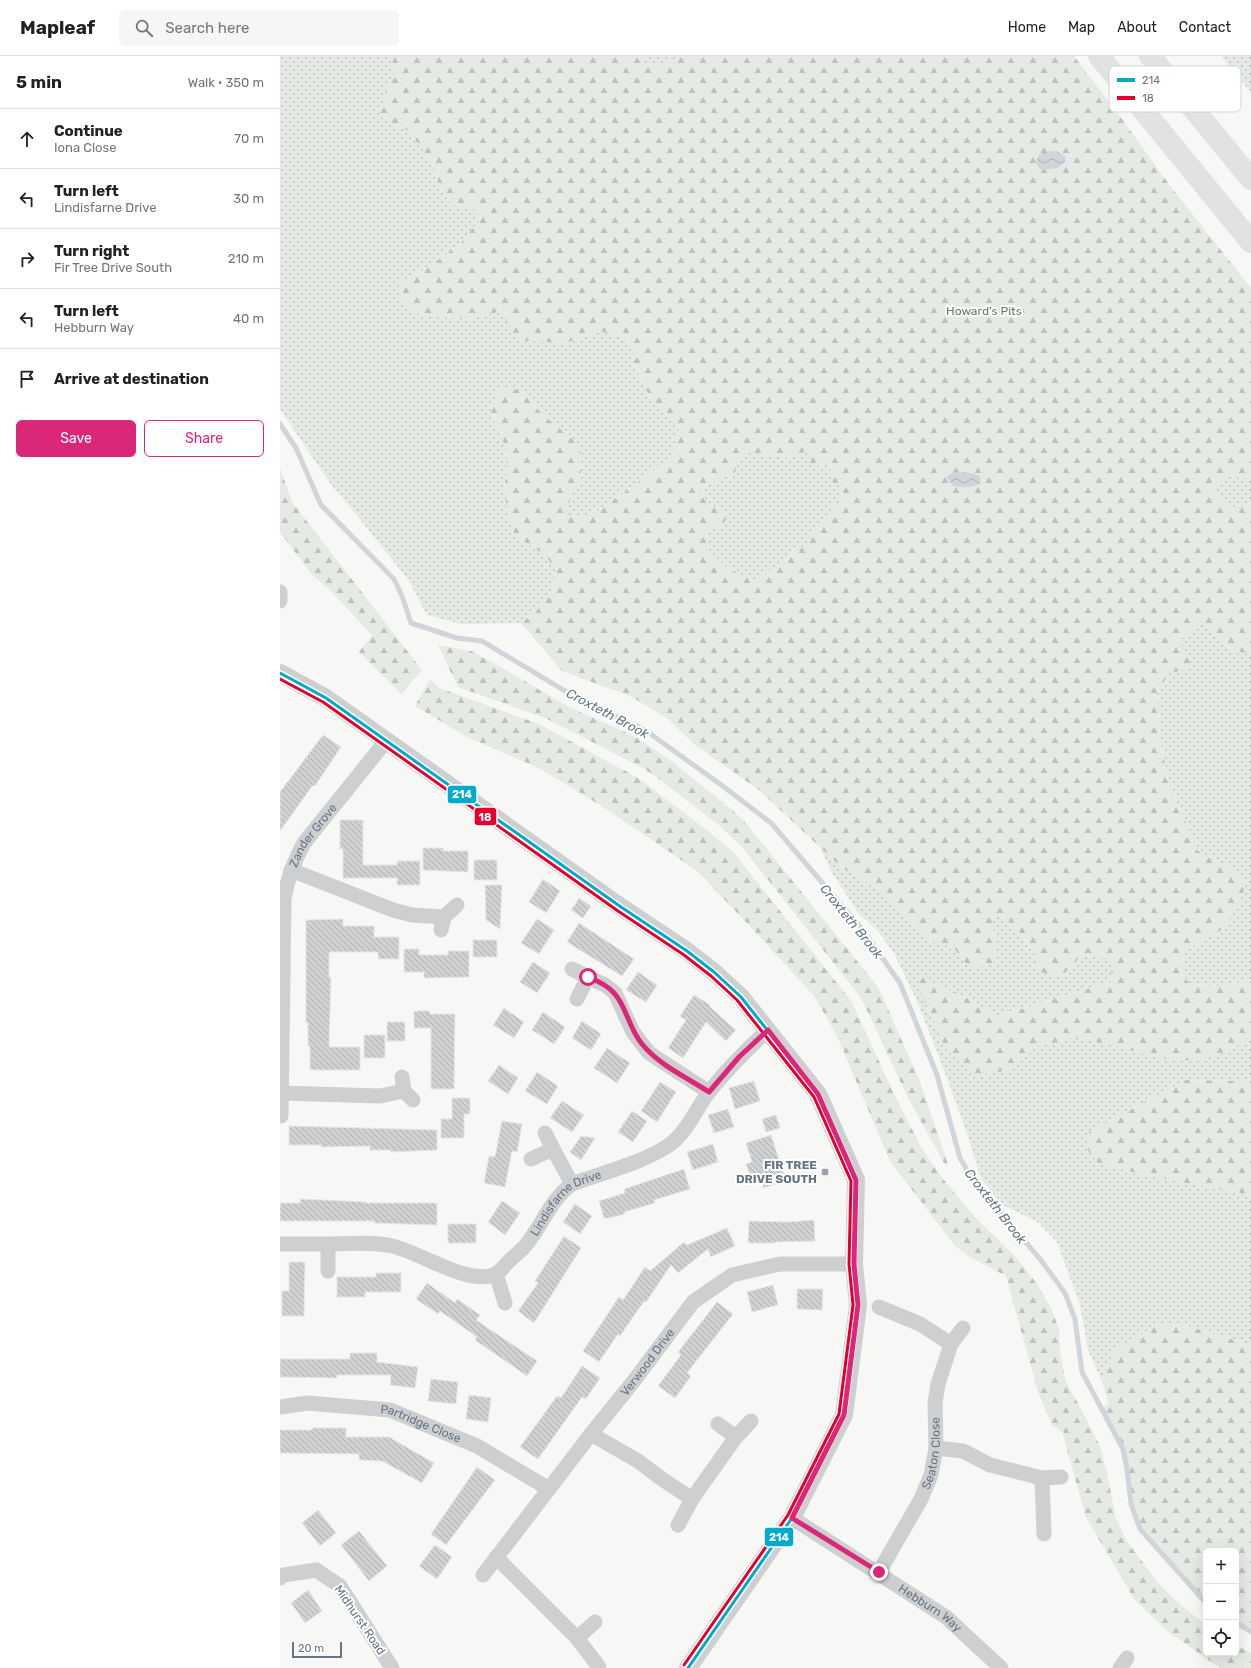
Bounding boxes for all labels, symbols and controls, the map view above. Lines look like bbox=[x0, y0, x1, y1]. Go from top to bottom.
search box bbox=[119, 10, 399, 46]
text: Mapleaf bbox=[20, 16, 95, 39]
icon: search bbox=[133, 17, 155, 39]
text: Search here bbox=[165, 19, 249, 37]
text: Home bbox=[1008, 19, 1046, 36]
text: Map bbox=[1068, 19, 1095, 36]
text: About bbox=[1117, 19, 1157, 36]
text: Contact bbox=[1179, 19, 1231, 36]
legend bbox=[1109, 66, 1241, 112]
text: 5 min bbox=[16, 72, 62, 92]
text: 214 bbox=[1142, 74, 1160, 87]
text: Walk · 350 m bbox=[188, 75, 264, 90]
text: 18 bbox=[1142, 92, 1154, 105]
text: Continue bbox=[54, 122, 123, 140]
icon: ahead bbox=[16, 128, 38, 150]
text: 70 m bbox=[234, 131, 264, 146]
text: Iona Close bbox=[54, 140, 116, 155]
text: Turn left bbox=[54, 182, 119, 200]
icon: left bbox=[16, 188, 38, 210]
text: 30 m bbox=[233, 191, 264, 206]
text: Lindisfarne Drive bbox=[54, 200, 157, 215]
text: Turn right bbox=[54, 242, 129, 260]
icon: right bbox=[16, 248, 38, 270]
text: 210 m bbox=[228, 251, 264, 266]
text: Fir Tree Drive South bbox=[54, 260, 172, 275]
text: Turn left bbox=[54, 302, 119, 320]
park label: Howard's Pits bbox=[946, 304, 1022, 318]
icon: left bbox=[16, 308, 38, 330]
text: 40 m bbox=[233, 311, 264, 326]
text: Hebburn Way bbox=[54, 320, 134, 335]
icon: arrive bbox=[16, 368, 38, 390]
text: Arrive at destination bbox=[54, 370, 209, 388]
button: Save bbox=[16, 420, 136, 457]
button: Share bbox=[144, 420, 264, 457]
water label: Croxteth Brook bbox=[564, 685, 652, 742]
line badge: 214 bbox=[447, 785, 477, 804]
text: 214 bbox=[452, 788, 473, 801]
street label: Zander Grove bbox=[286, 801, 340, 869]
line badge: 18 bbox=[474, 807, 497, 826]
text: 18 bbox=[479, 811, 491, 824]
water label: Croxteth Brook bbox=[817, 881, 886, 962]
route start bbox=[579, 968, 597, 986]
place label: FIR TREE DRIVE SOUTH bbox=[736, 1158, 817, 1186]
water label: Croxteth Brook bbox=[962, 1166, 1030, 1247]
street label: Lindisfarne Drive bbox=[528, 1167, 603, 1239]
marker: FIR TREE DRIVE SOUTH bbox=[820, 1167, 830, 1177]
street label: Verwood Drive bbox=[618, 1326, 678, 1399]
street label: Partridge Close bbox=[380, 1402, 463, 1446]
street label: Seaton Close bbox=[919, 1417, 943, 1491]
line badge: 214 bbox=[764, 1527, 794, 1547]
text: 214 bbox=[769, 1531, 790, 1544]
map controls bbox=[1203, 1548, 1239, 1656]
button: + bbox=[1203, 1548, 1239, 1584]
route end bbox=[870, 1563, 888, 1581]
street label: Hebburn Way bbox=[896, 1581, 965, 1635]
street label: Midhurst Road bbox=[332, 1583, 388, 1657]
button: − bbox=[1203, 1584, 1239, 1620]
button: locate bbox=[1203, 1620, 1239, 1656]
scale bar bbox=[292, 1640, 342, 1659]
text: 20 m bbox=[298, 1642, 324, 1655]

